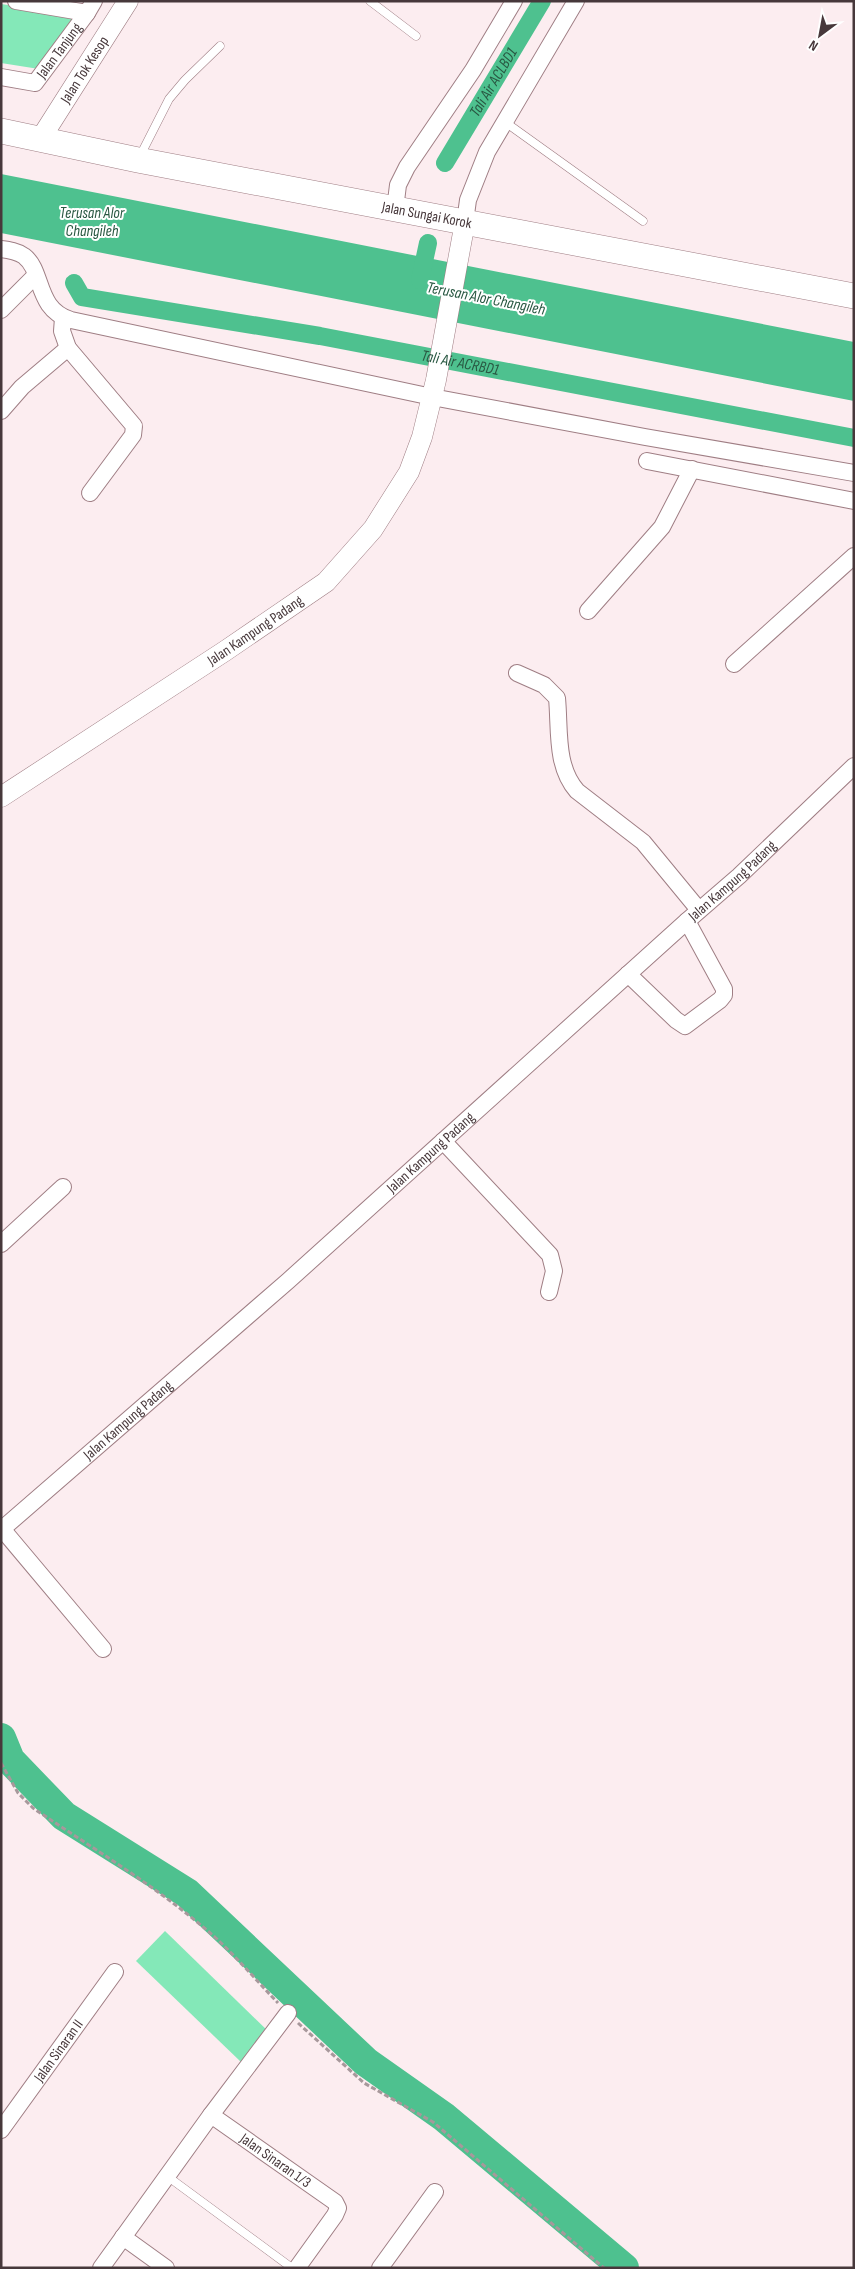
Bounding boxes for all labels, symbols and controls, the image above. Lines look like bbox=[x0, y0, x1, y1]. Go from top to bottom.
north arrow bbox=[795, 10, 845, 60]
street label: Jalan Tanjung bbox=[32, 19, 86, 83]
street label: Jalan Tok Kesop bbox=[55, 32, 113, 108]
text: N bbox=[806, 36, 821, 55]
water label: Tali Air ACLBD1 bbox=[465, 44, 522, 120]
street label: Jalan Sungai Korok bbox=[379, 197, 474, 233]
water label: Terusan Alor Changileh bbox=[60, 204, 125, 241]
water label: Terusan Alor Changileh bbox=[425, 278, 547, 320]
water label: Tali Air ACRBD1 bbox=[420, 346, 501, 380]
street label: Jalan Kampung Padang bbox=[203, 591, 307, 670]
street label: Jalan Kampung Padang bbox=[683, 836, 780, 926]
street label: Jalan Kampung Padang bbox=[382, 1108, 479, 1198]
street label: Jalan Kampung Padang bbox=[79, 1376, 176, 1464]
street label: Jalan Sinaran II bbox=[29, 2016, 87, 2086]
street label: Jalan Sinaran 1/3 bbox=[236, 2128, 315, 2192]

